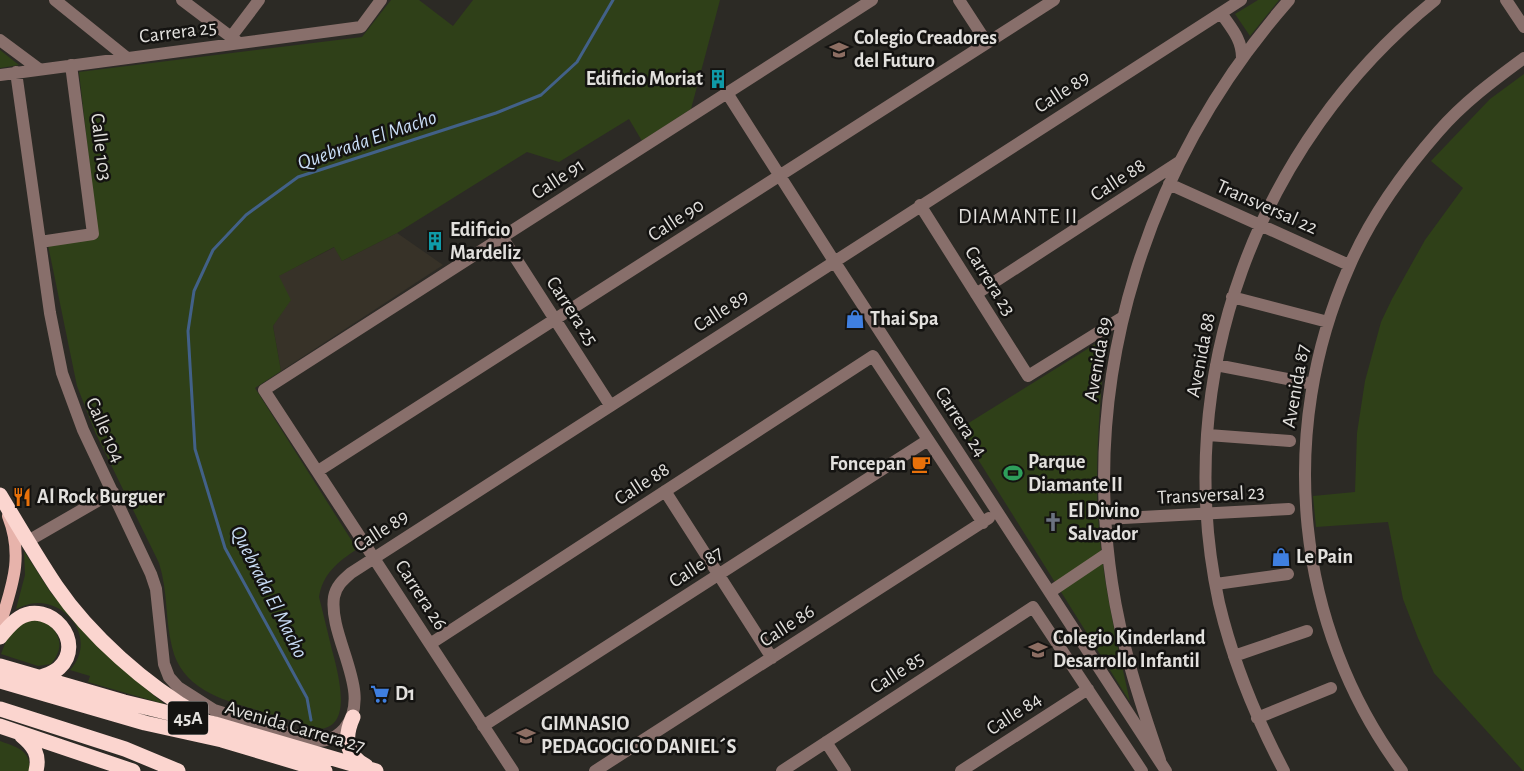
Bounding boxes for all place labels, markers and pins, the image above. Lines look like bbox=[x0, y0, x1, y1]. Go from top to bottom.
place label: Colegio Creadores del Futuro bbox=[854, 28, 997, 71]
school or university icon: Colegio Creadores del Futuro bbox=[828, 39, 850, 61]
building icon: Edificio Moriat bbox=[707, 68, 729, 90]
place label: Edificio Moriat bbox=[586, 69, 703, 89]
place label: Edificio Mardeliz bbox=[450, 220, 521, 263]
building icon: Edificio Mardeliz bbox=[424, 230, 446, 252]
shop icon: Thai Spa bbox=[844, 308, 866, 330]
place label: Thai Spa bbox=[870, 309, 939, 329]
place label: Parque Diamante II bbox=[1028, 452, 1123, 495]
cafe icon: Foncepan bbox=[910, 453, 932, 475]
place label: Foncepan bbox=[829, 454, 906, 474]
sports icon: Parque Diamante II bbox=[1002, 462, 1024, 484]
restaurant icon: Al Rock Burguer bbox=[11, 486, 33, 508]
place label: Al Rock Burguer bbox=[37, 487, 165, 507]
place label: El Divino Salvador bbox=[1068, 501, 1140, 544]
church icon: El Divino Salvador bbox=[1042, 511, 1064, 533]
shop icon: Le Pain bbox=[1270, 546, 1292, 568]
place label: Le Pain bbox=[1296, 547, 1353, 567]
place label: Colegio Kinderland Desarrollo Infantil bbox=[1053, 628, 1206, 671]
school or university icon: Colegio Kinderland Desarrollo Infantil bbox=[1027, 639, 1049, 661]
supermarket icon: D1 bbox=[369, 683, 391, 705]
place label: D1 bbox=[395, 684, 415, 704]
place label: GIMNASIO PEDAGOGICO DANIEL´S bbox=[541, 714, 737, 757]
school or university icon: GIMNASIO PEDAGOGICO DANIEL´S bbox=[515, 725, 537, 747]

